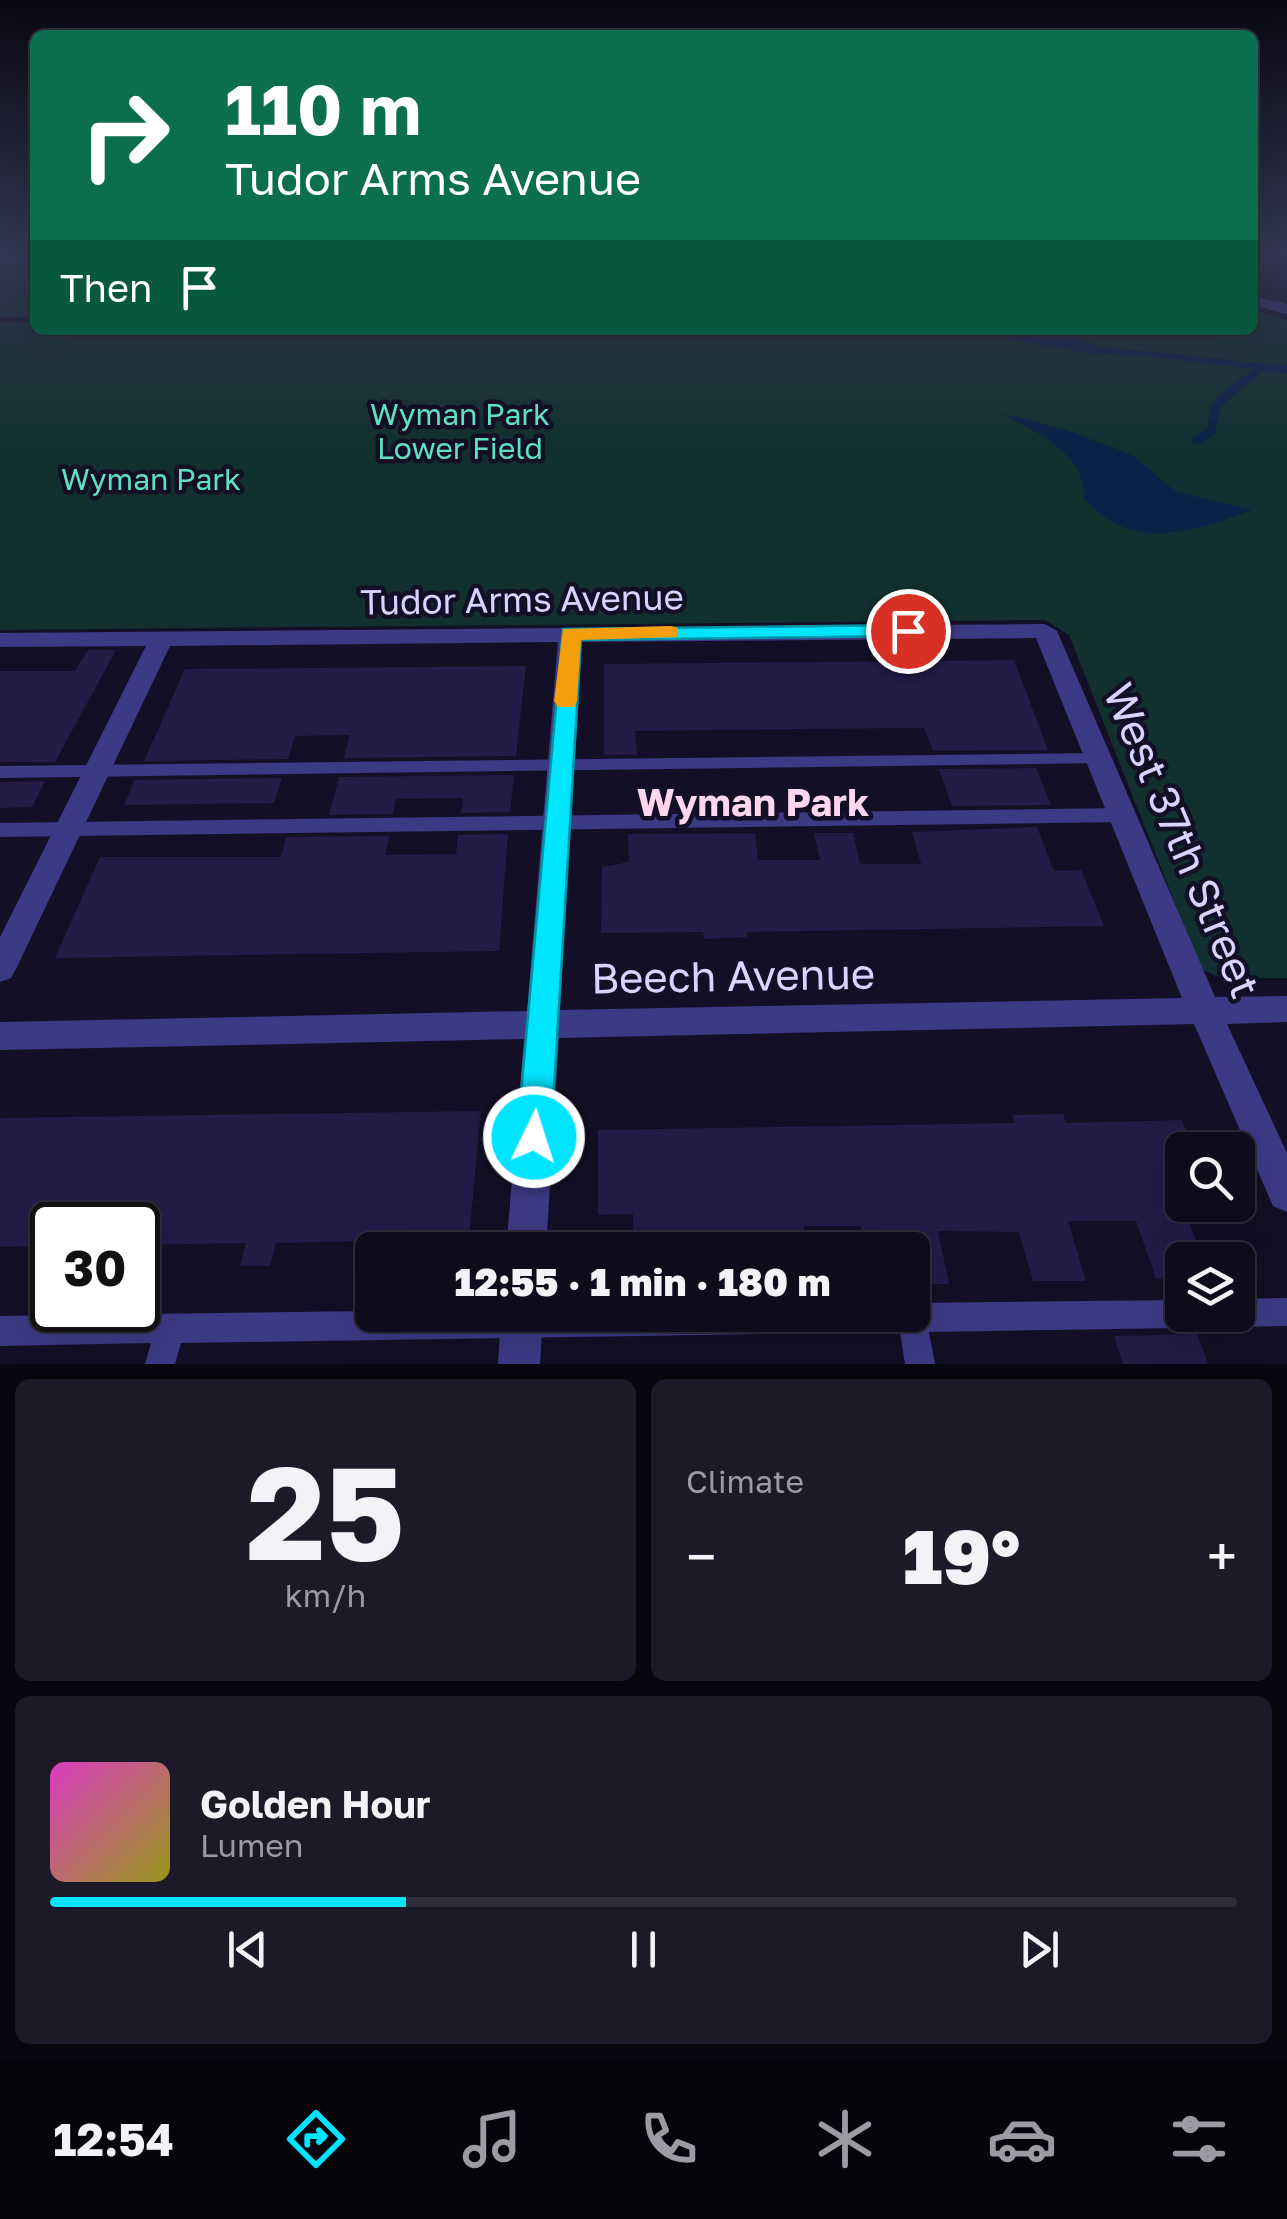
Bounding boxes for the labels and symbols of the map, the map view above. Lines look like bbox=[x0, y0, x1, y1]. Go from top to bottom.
park label: Wyman Park Lower Field bbox=[370, 396, 550, 466]
park label: Wyman Park bbox=[61, 461, 241, 497]
street label: Tudor Arms Avenue bbox=[360, 575, 684, 623]
pin bbox=[866, 589, 951, 674]
street label: West 37th Street bbox=[1094, 675, 1272, 1005]
district label: Wyman Park bbox=[637, 779, 869, 825]
street label: Beech Avenue bbox=[590, 948, 876, 1002]
position arrow bbox=[482, 1085, 586, 1189]
speed limit sign: 30 bbox=[30, 1202, 160, 1332]

